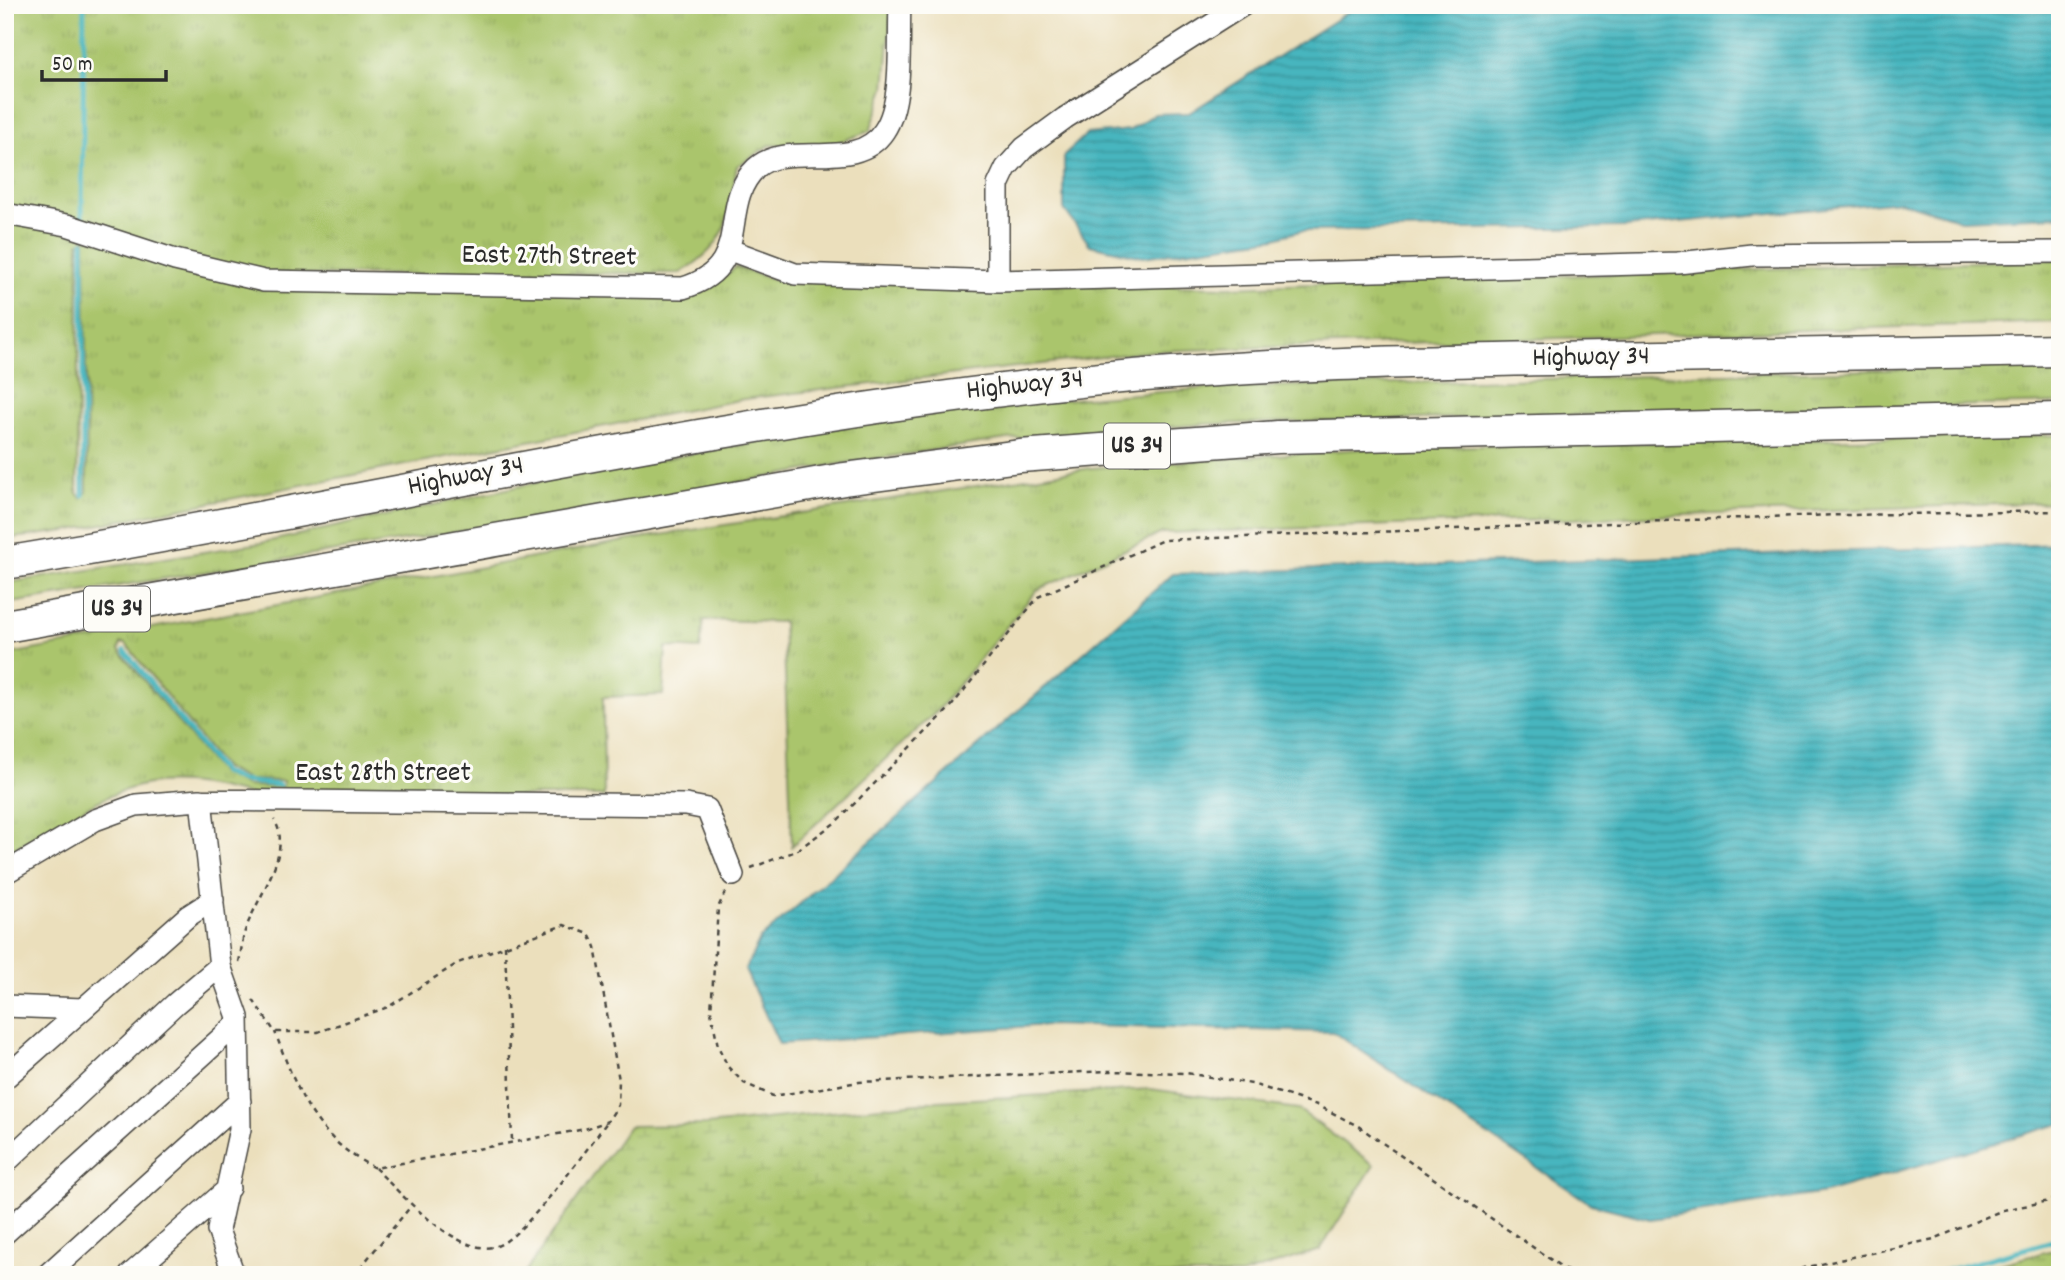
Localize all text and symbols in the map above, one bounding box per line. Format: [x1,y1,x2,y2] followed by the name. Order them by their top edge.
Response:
[42,38,166,82] scale bar
[52,51,92,81] text: 50 m
[461,236,637,280] street label: East 27th Street
[1532,338,1650,380] street label: Highway 34
[964,361,1086,413] street label: Highway 34
[1104,424,1170,468] road number: US 34
[404,447,528,509] street label: Highway 34
[84,586,150,632] road number: US 34
[295,755,471,795] street label: East 28th Street

